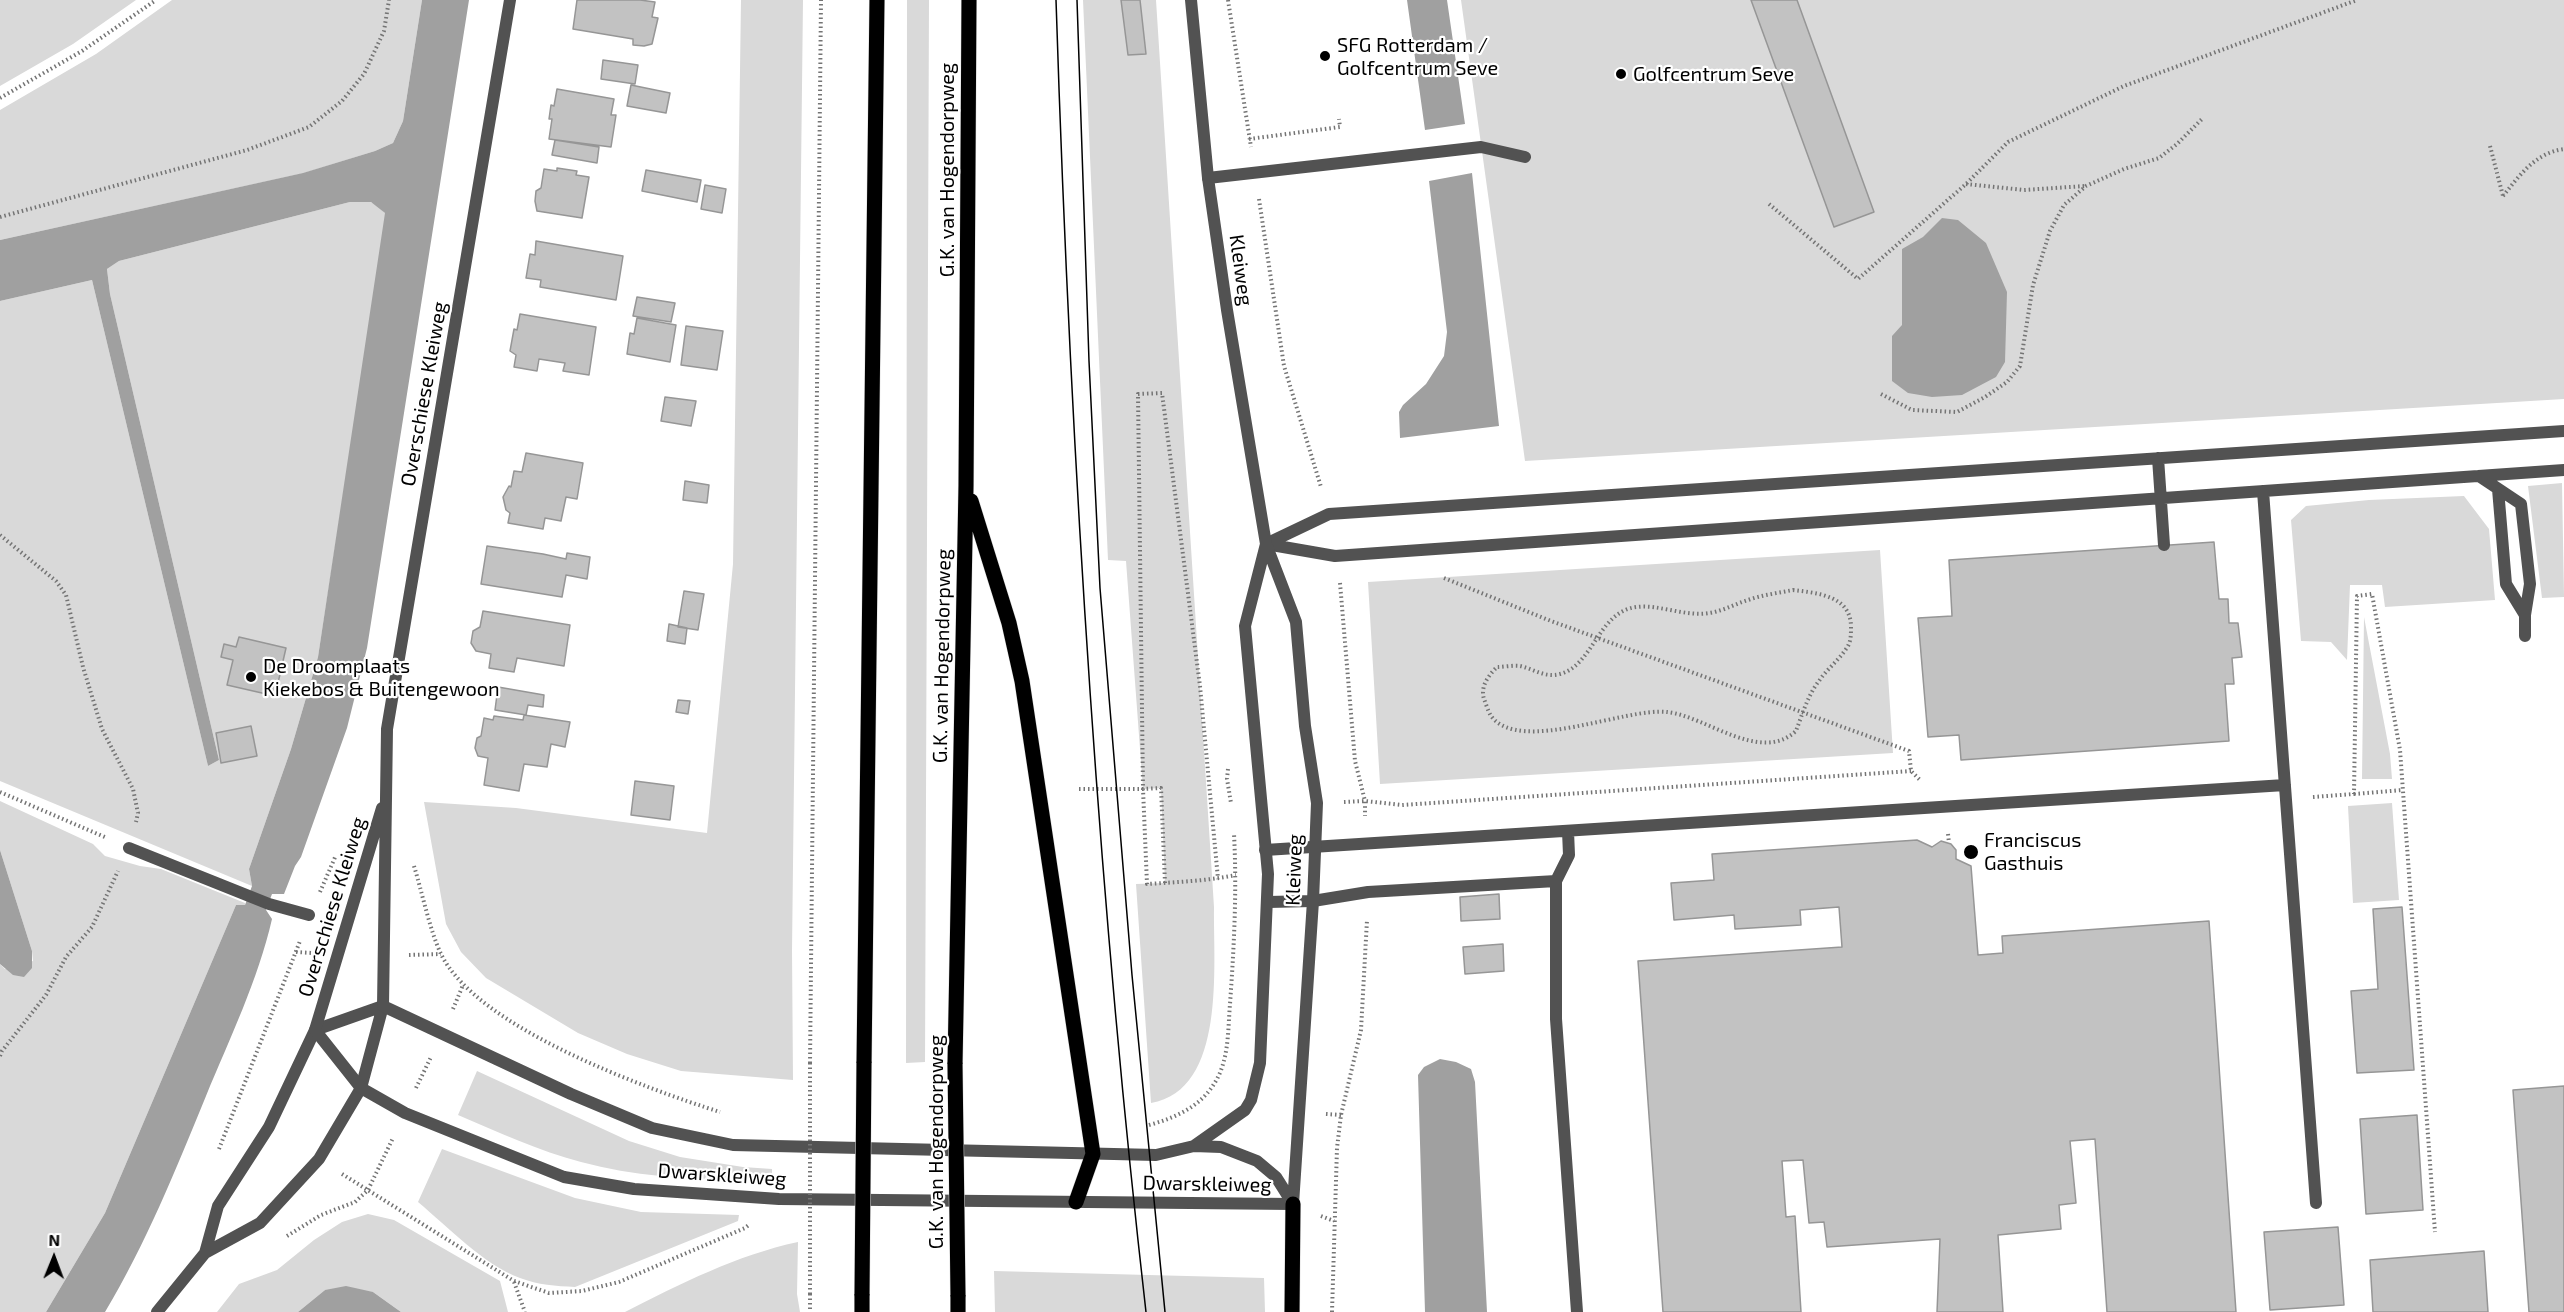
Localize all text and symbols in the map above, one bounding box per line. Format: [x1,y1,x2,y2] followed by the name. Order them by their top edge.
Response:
[1337,33,1498,80] place label: SFG Rotterdam / Golfcentrum Seve
[1318,49,1332,63] marker: SFG Rotterdam / Golfcentrum Seve
[1633,62,1794,86] place label: Golfcentrum Seve
[935,63,959,277] street label: G.K. van Hogendorpweg
[1614,67,1628,81] marker: Golfcentrum Seve
[1224,233,1258,307] street label: Kleiweg
[396,300,452,488] street label: Overschiese Kleiweg
[928,549,956,763] street label: G.K. van Hogendorpweg
[263,654,500,701] place label: De Droomplaats Kiekebos & Buitengewoon
[244,670,258,684] marker: De Droomplaats Kiekebos & Buitengewoon
[293,814,371,1000] street label: Overschiese Kleiweg
[1984,828,2081,875] place label: Franciscus Gasthuis
[1281,834,1307,906] street label: Kleiweg
[1962,843,1980,861] marker: Franciscus Gasthuis
[924,1035,948,1249] street label: G.K. van Hogendorpweg
[657,1159,787,1191] street label: Dwarskleiweg
[1142,1171,1272,1197] street label: Dwarskleiweg
[24,1228,84,1288] north arrow
[48,1230,60,1249] text: N

